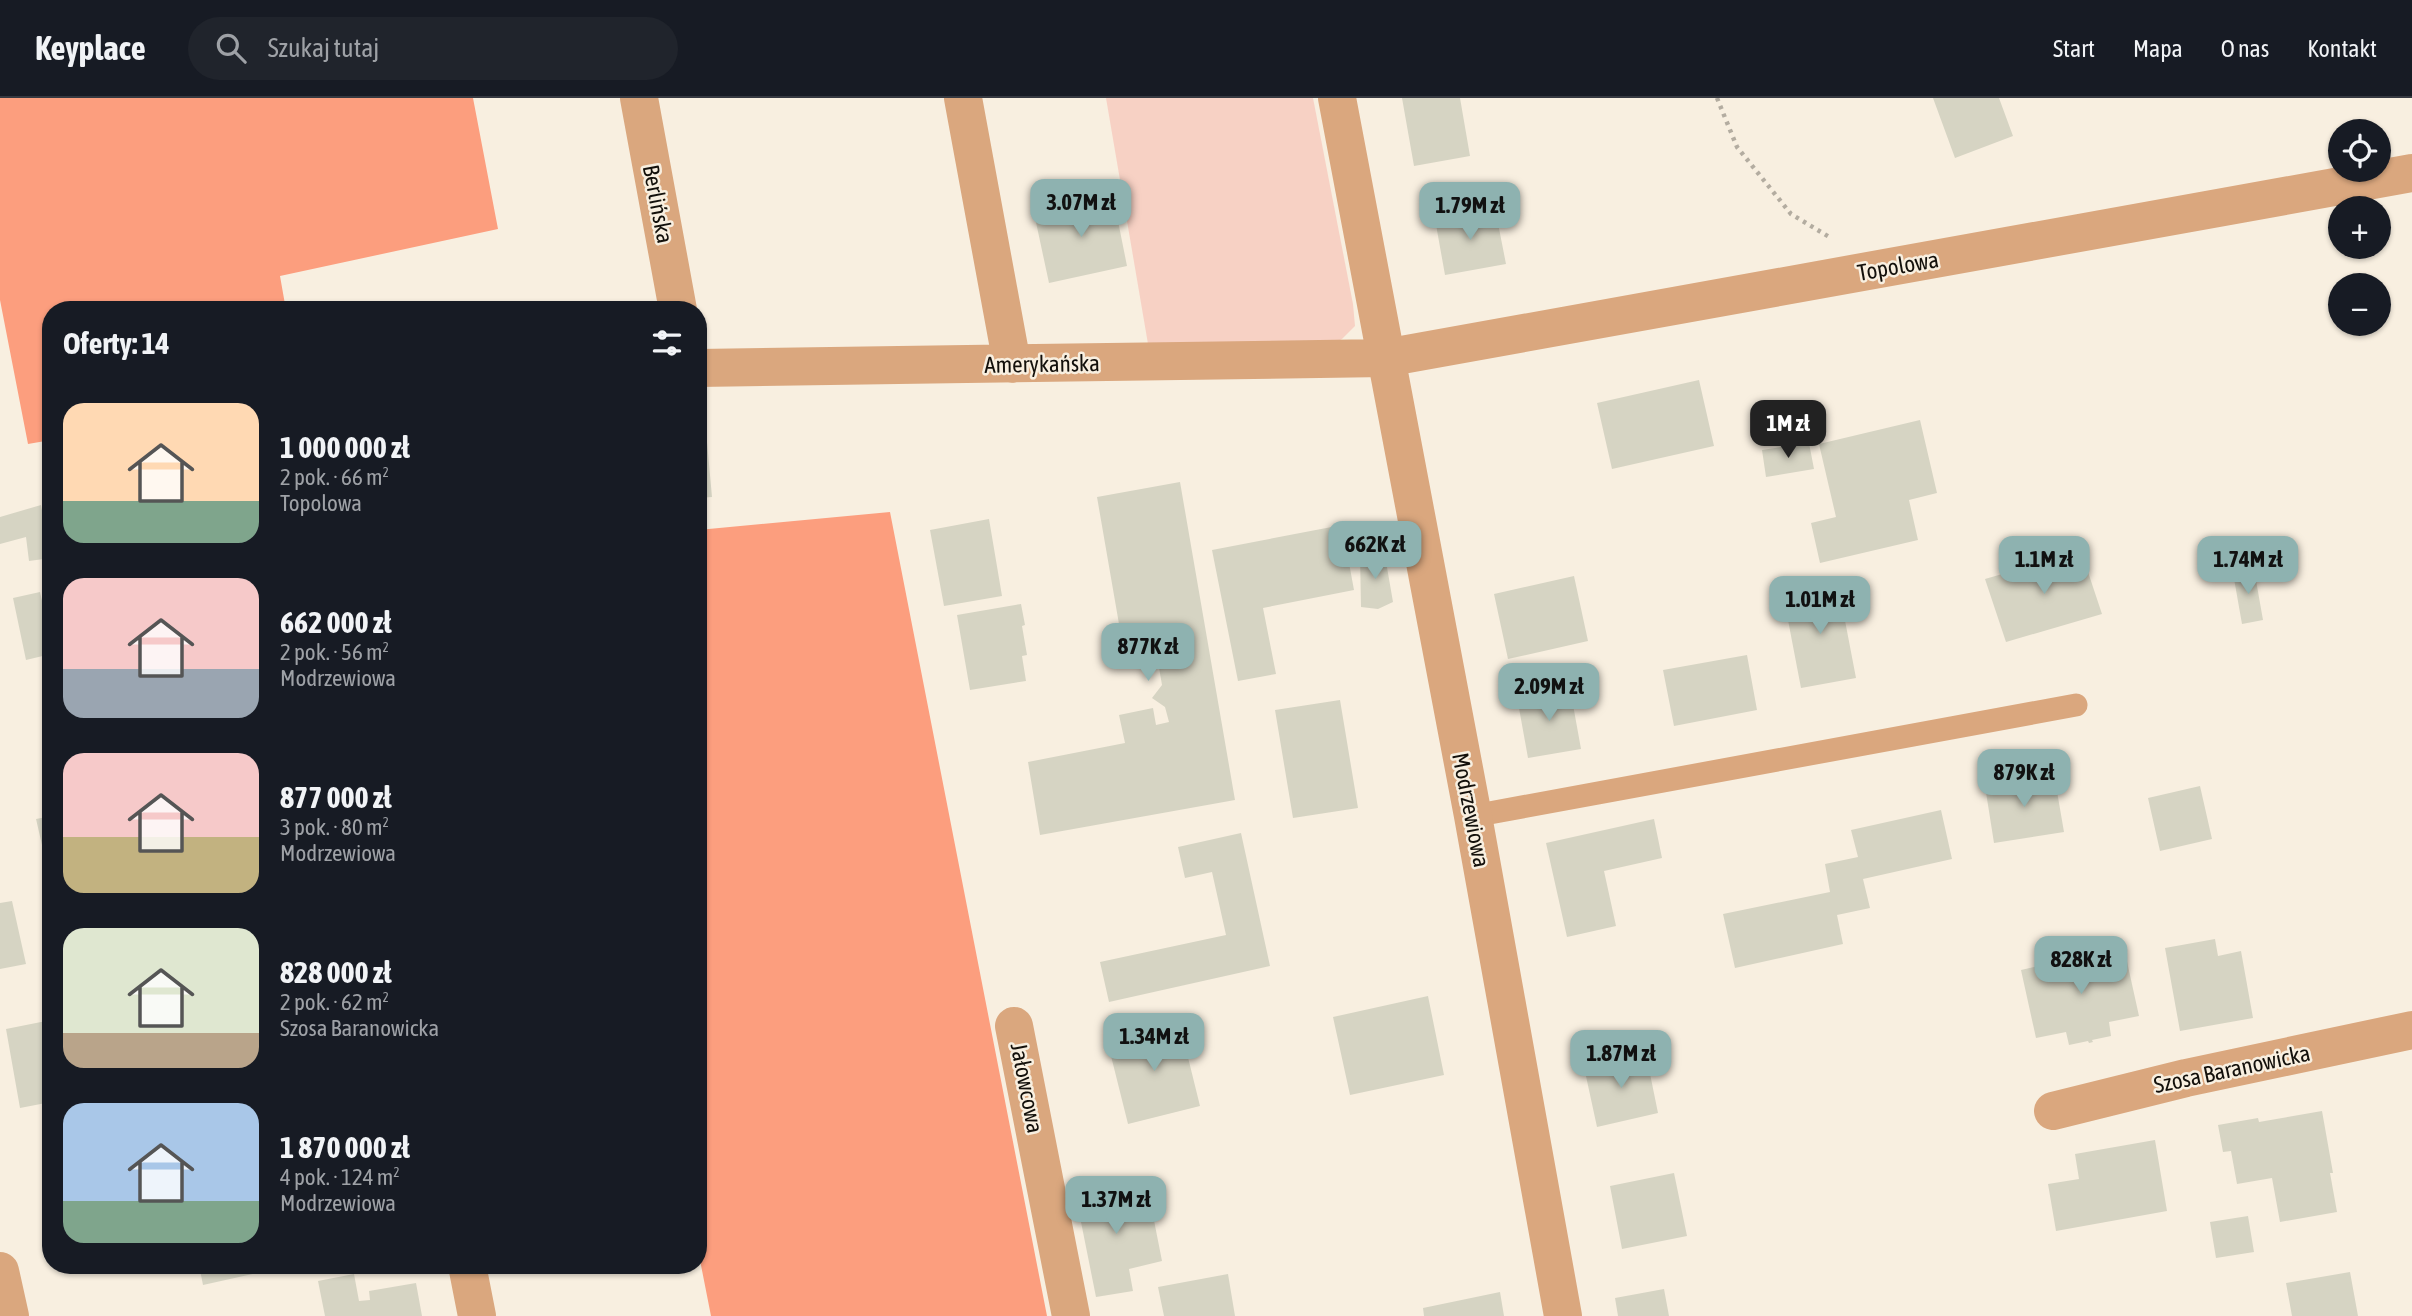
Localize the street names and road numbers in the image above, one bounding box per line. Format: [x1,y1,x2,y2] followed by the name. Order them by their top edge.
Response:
[638,162,678,246] street label: Berlińska
[1855,246,1941,286] street label: Topolowa
[984,350,1100,378] street label: Amerykańska
[1447,751,1495,869] street label: Modrzewiowa
[2151,1040,2313,1098] street label: Szosa Baranowicka
[1006,1041,1048,1135] street label: Jałowcowa

